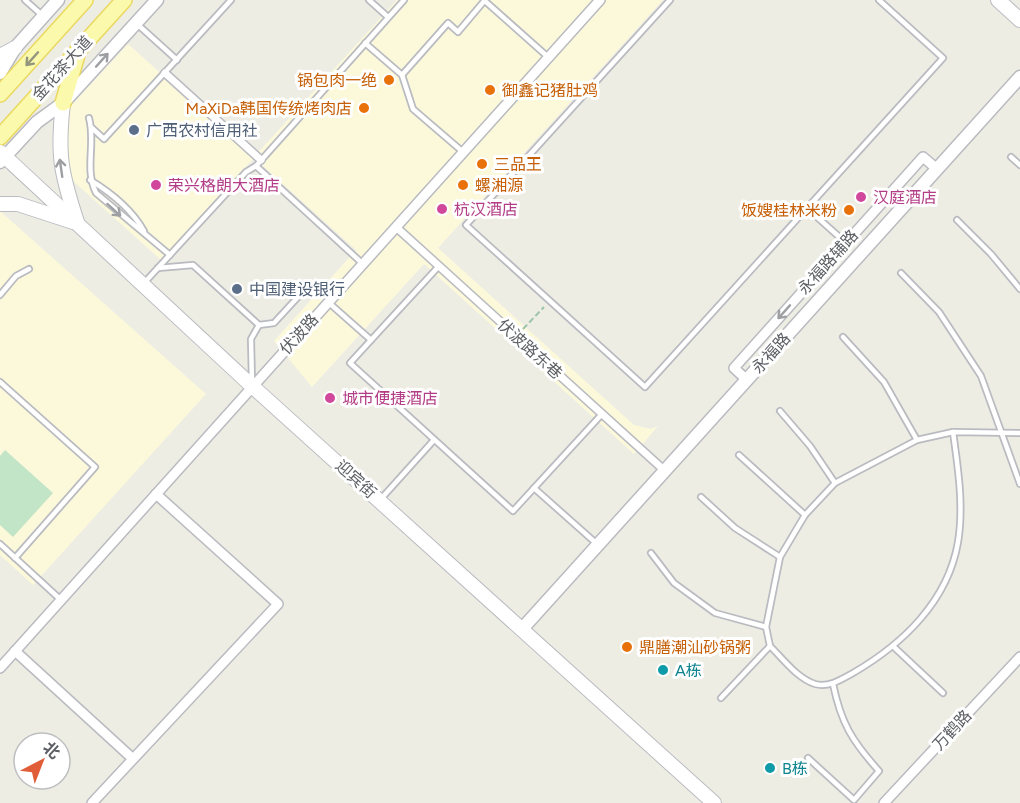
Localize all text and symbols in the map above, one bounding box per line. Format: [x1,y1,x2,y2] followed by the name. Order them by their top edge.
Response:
[28,32,96,104] street label: 金花茶大道
[25,51,39,66] one-way arrow
[95,53,109,68] one-way arrow
[297,71,377,90] place label: 锅包肉一绝
[382,73,396,87] marker: 锅包肉一绝
[502,81,598,100] place label: 御鑫记猪肚鸡
[483,83,497,97] marker: 御鑫记猪肚鸡
[186,99,352,118] place label: MaXiDa韩国传统烤肉店
[357,101,371,115] marker: MaXiDa韩国传统烤肉店
[146,121,258,140] place label: 广西农村信用社
[127,123,141,137] marker: 广西农村信用社
[494,155,542,174] place label: 三品王
[475,157,489,171] marker: 三品王
[56,159,67,178] one-way arrow
[168,176,280,195] place label: 荣兴格朗大酒店
[475,176,523,195] place label: 螺湘源
[149,178,163,192] marker: 荣兴格朗大酒店
[456,178,470,192] marker: 螺湘源
[873,188,937,207] place label: 汉庭酒店
[854,190,868,204] marker: 汉庭酒店
[454,200,518,219] place label: 杭汉酒店
[741,201,837,220] place label: 饭嫂桂林米粉
[435,202,449,216] marker: 杭汉酒店
[107,203,122,217] one-way arrow
[842,203,856,217] marker: 饭嫂桂林米粉
[794,226,862,298] street label: 永福路辅路
[249,280,345,299] place label: 中国建设银行
[230,282,244,296] marker: 中国建设银行
[777,304,791,319] one-way arrow
[276,310,322,358] street label: 伏波路
[494,315,566,383] street label: 伏波路东巷
[748,329,794,377] street label: 永福路
[342,389,438,408] place label: 城市便捷酒店
[323,391,337,405] marker: 城市便捷酒店
[332,456,380,502] street label: 迎宾街
[639,638,751,657] place label: 鼎膳潮汕砂锅粥
[620,640,634,654] marker: 鼎膳潮汕砂锅粥
[675,661,702,680] place label: A栋
[656,663,670,677] marker: A栋
[929,706,975,754] street label: 万鹤路
[12,731,72,791] north arrow
[39,738,64,763] text: 北
[782,759,808,778] place label: B栋
[763,761,777,775] marker: B栋

